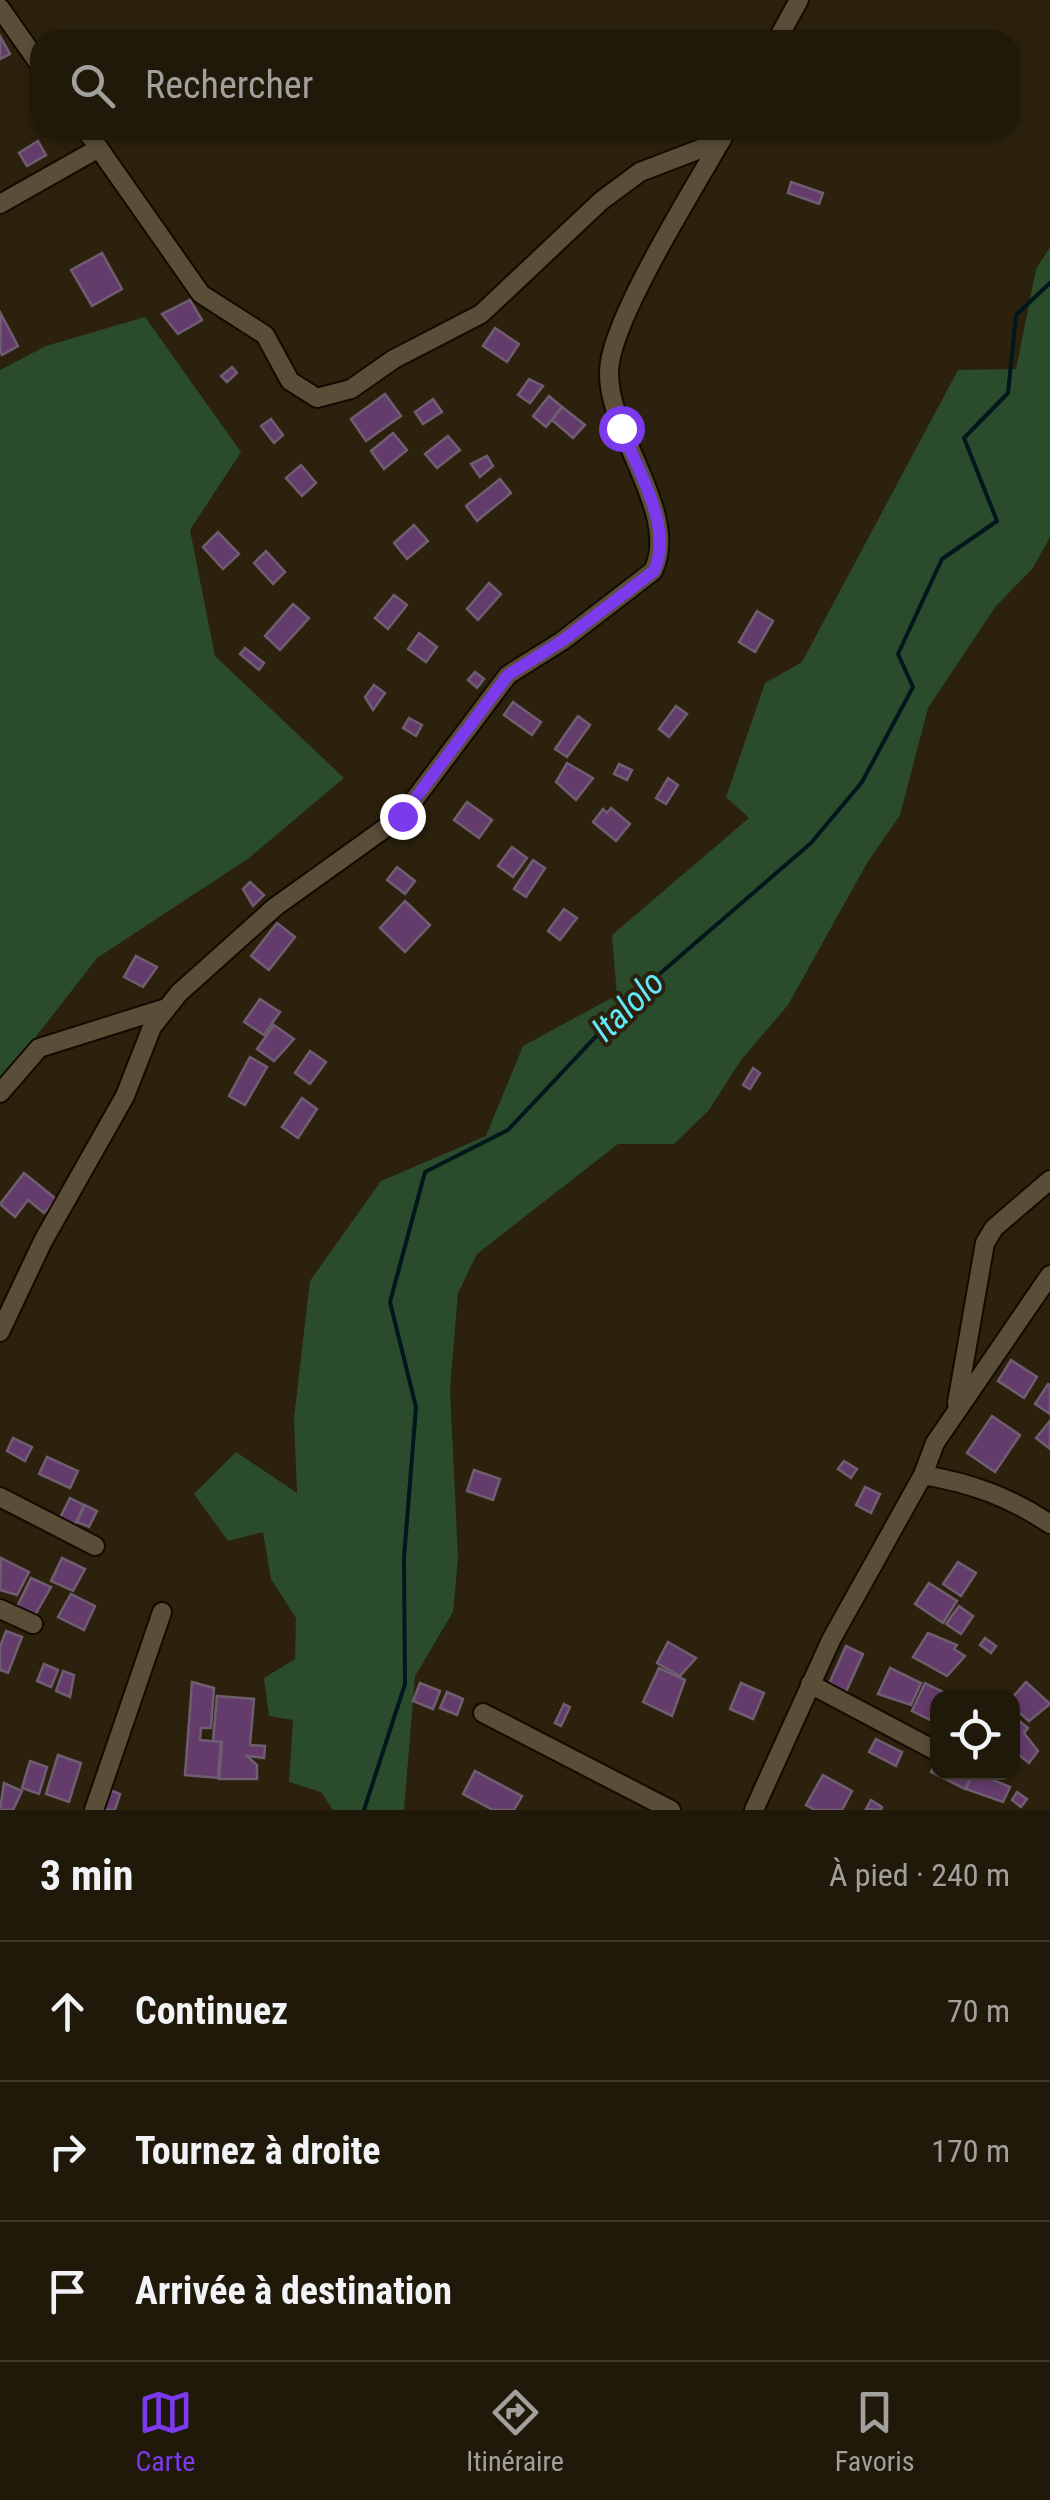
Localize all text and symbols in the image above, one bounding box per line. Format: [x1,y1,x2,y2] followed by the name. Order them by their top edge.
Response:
[30,30,1020,140] search box
[65,58,120,113] icon: search
[145,63,313,107] text: Rechercher
[599,406,645,452] route start
[380,794,426,840] route end
[583,962,673,1050] water label: Italolo
[930,1690,1020,1780] map controls
[930,1690,1020,1780] button: locate
[40,1851,133,1900] text: 3 min
[829,1856,1010,1894] text: À pied · 240 m
[40,1984,95,2039] icon: ahead
[135,1989,288,2033] text: Continuez
[947,1992,1010,2030] text: 70 m
[40,2124,95,2179] icon: right
[135,2129,381,2173] text: Tournez à droite
[931,2132,1010,2170] text: 170 m
[40,2264,95,2319] icon: arrive
[135,2269,452,2313] text: Arrivée à destination
[135,2385,195,2478] tab: Carte
[466,2385,564,2478] tab: Itinéraire
[835,2385,915,2478] tab: Favoris

